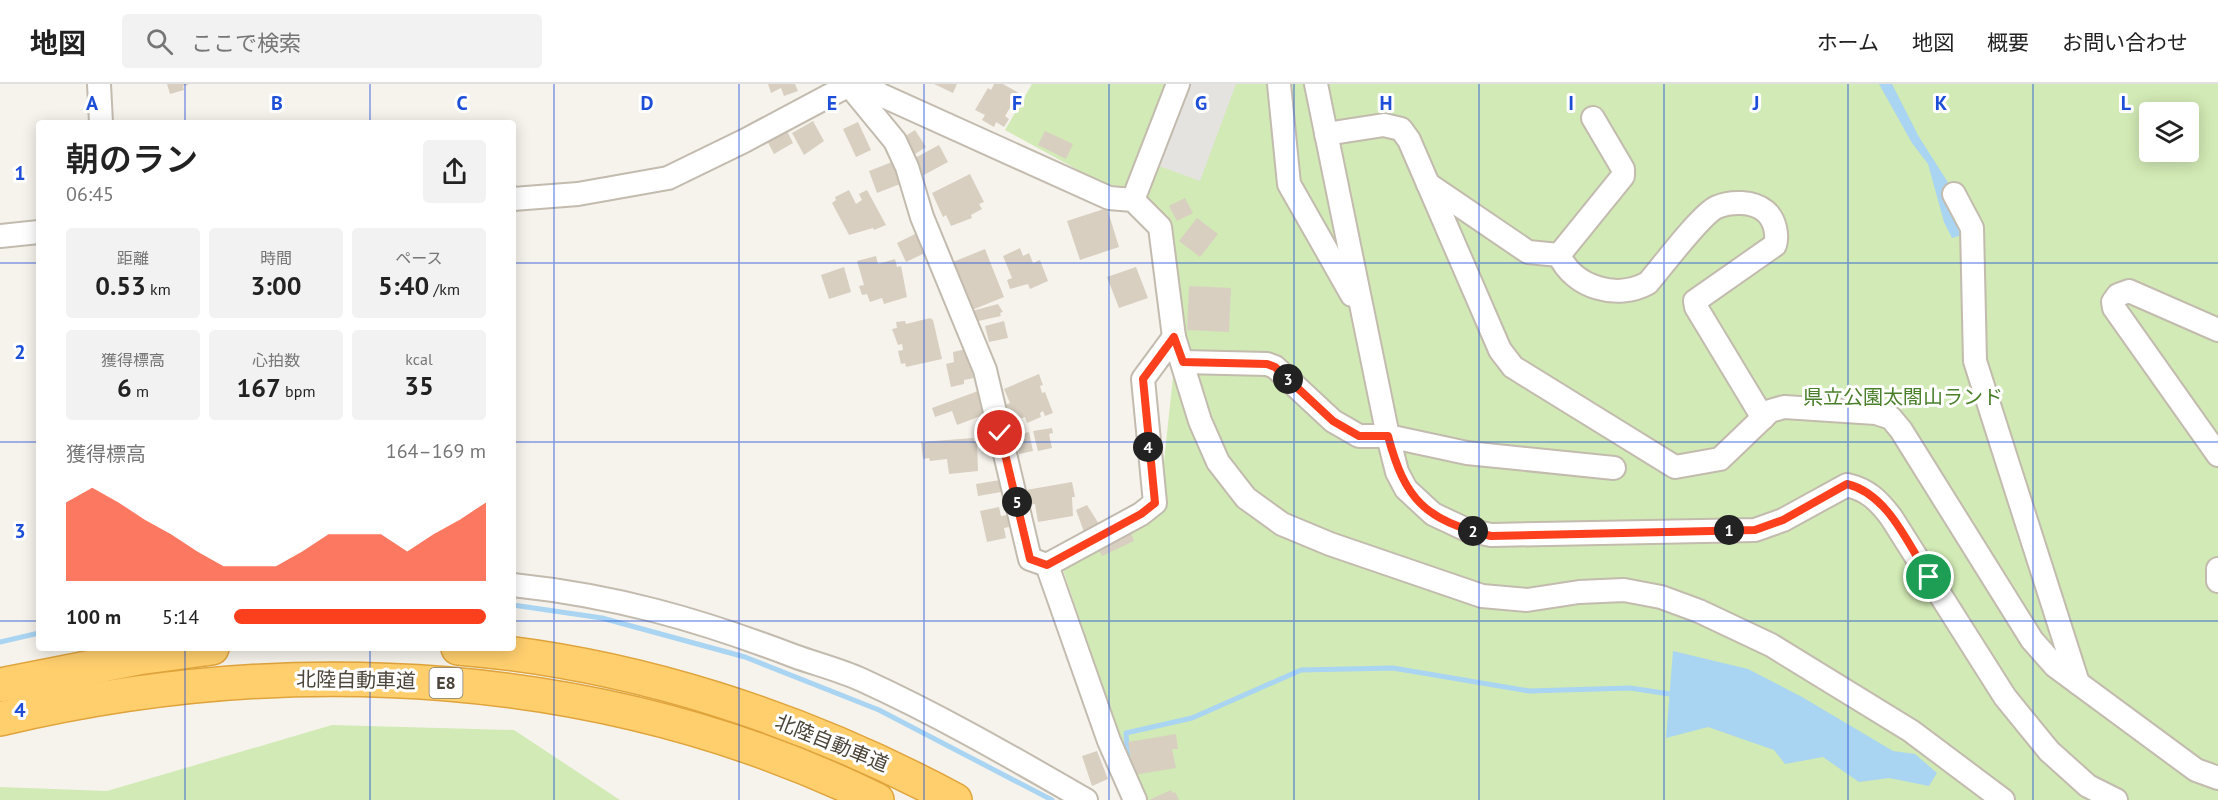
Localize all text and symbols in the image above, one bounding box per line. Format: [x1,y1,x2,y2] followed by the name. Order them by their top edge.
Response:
[122,14,542,68] search box
[30,24,86,61] text: 地図
[143,25,176,58] icon: search
[191,29,301,57] text: ここで検索
[1817,29,1879,56] text: ホーム
[1912,29,1954,56] text: 地図
[1987,29,2029,56] text: 概要
[2062,29,2188,56] text: お問い合わせ
[86,90,99,116] text: A
[271,90,283,116] text: B
[456,90,468,116] text: C
[641,90,654,116] text: D
[827,90,837,116] text: E
[1012,90,1022,116] text: F
[1195,90,1207,116] text: G
[1379,90,1393,116] text: H
[1568,90,1574,116] text: I
[1752,90,1759,116] text: J
[1935,90,1948,116] text: K
[2121,90,2132,116] text: L
[2139,102,2199,162] map controls
[2139,102,2199,162] button: layers
[66,137,198,180] text: 朝のラン
[423,140,486,203] button: share
[14,160,26,186] text: 1
[66,181,114,207] text: 06:45
[117,248,149,268] text: 距離
[260,248,292,268] text: 時間
[395,248,443,268] text: ペース
[95,269,146,302] text: 0.53
[250,269,302,302] text: 3:00
[378,269,429,302] text: 5:40
[146,279,171,299] text: km
[429,279,460,299] text: /km
[14,339,26,365] text: 2
[405,349,433,369] text: kcal
[101,350,165,370] text: 獲得標高
[252,350,300,370] text: 心拍数
[1273,364,1303,394] pin: 3
[404,369,434,402] text: 35
[1283,369,1293,389] text: 3
[117,371,132,404] text: 6
[237,371,281,404] text: 167
[132,381,149,401] text: m
[281,381,315,401] text: bpm
[1803,384,2003,410] park label: 県立公園太閤山ランド
[974,407,1025,458] pin
[983,416,1016,449] icon: check
[1133,432,1163,462] pin: 4
[1143,437,1153,457] text: 4
[386,438,486,464] text: 164–169 m
[66,441,146,467] text: 獲得標高
[1002,487,1032,517] pin: 5
[1012,492,1022,512] text: 5
[1714,515,1744,545] pin: 1
[1458,516,1488,546] pin: 2
[14,518,26,544] text: 3
[1724,520,1734,540] text: 1
[1468,521,1478,541] text: 2
[1903,551,1954,602] pin
[1912,560,1945,593] icon: arrive
[66,604,121,630] text: 100 m
[162,604,199,630] text: 5:14
[296,666,416,694] street label: 北陸自動車道
[430,668,462,698] road number: E8
[14,697,26,723] text: 4
[771,708,893,778] street label: 北陸自動車道

